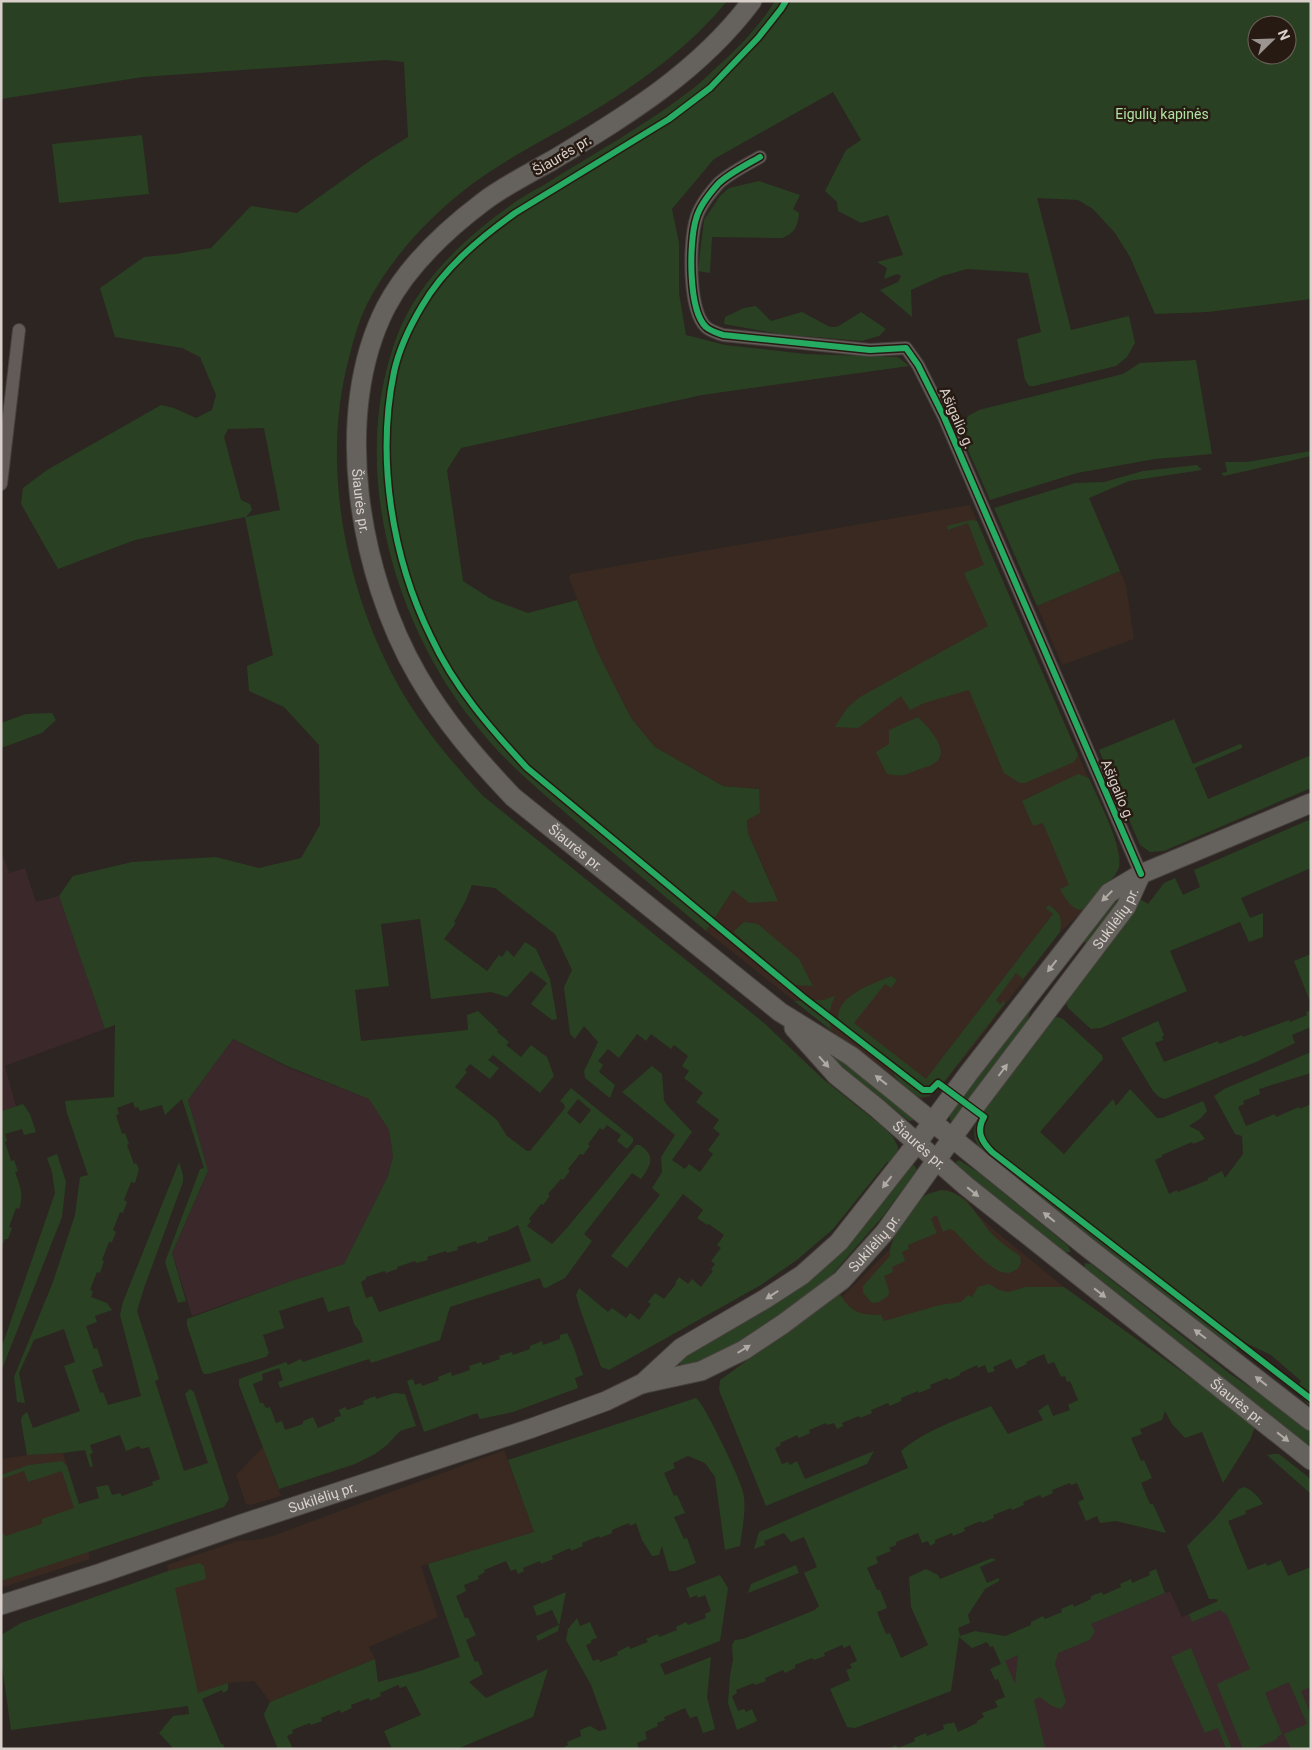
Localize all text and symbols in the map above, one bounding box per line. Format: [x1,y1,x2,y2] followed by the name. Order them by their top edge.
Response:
[1247,15,1297,65] north arrow
[1275,27,1293,43] text: N
[1115,106,1209,122] park label: Eigulių kapinės
[529,130,594,179] street label: Šiaurės pr.
[936,385,978,451] street label: Ašigalio g.
[349,468,373,535] street label: Šiaurės pr.
[1098,757,1138,823] street label: Ašigalio g.
[545,820,606,874] street label: Šiaurės pr.
[1089,885,1142,952] street label: Sukilėlių pr.
[1101,890,1113,902] one-way arrow
[1046,959,1057,972] one-way arrow
[818,1055,829,1068] one-way arrow
[997,1064,1008,1077] one-way arrow
[875,1074,888,1085] one-way arrow
[890,1117,949,1173] street label: Šiaurės pr.
[882,1175,893,1188] one-way arrow
[967,1186,980,1197] one-way arrow
[845,1211,903,1275] street label: Sukilėlių pr.
[1043,1212,1056,1223] one-way arrow
[1093,1288,1106,1299] one-way arrow
[766,1290,779,1299] one-way arrow
[1194,1328,1207,1339] one-way arrow
[738,1345,751,1354] one-way arrow
[1207,1374,1268,1428] street label: Šiaurės pr.
[1255,1375,1268,1386] one-way arrow
[1276,1432,1289,1443] one-way arrow
[286,1479,359,1516] street label: Sukilėlių pr.

